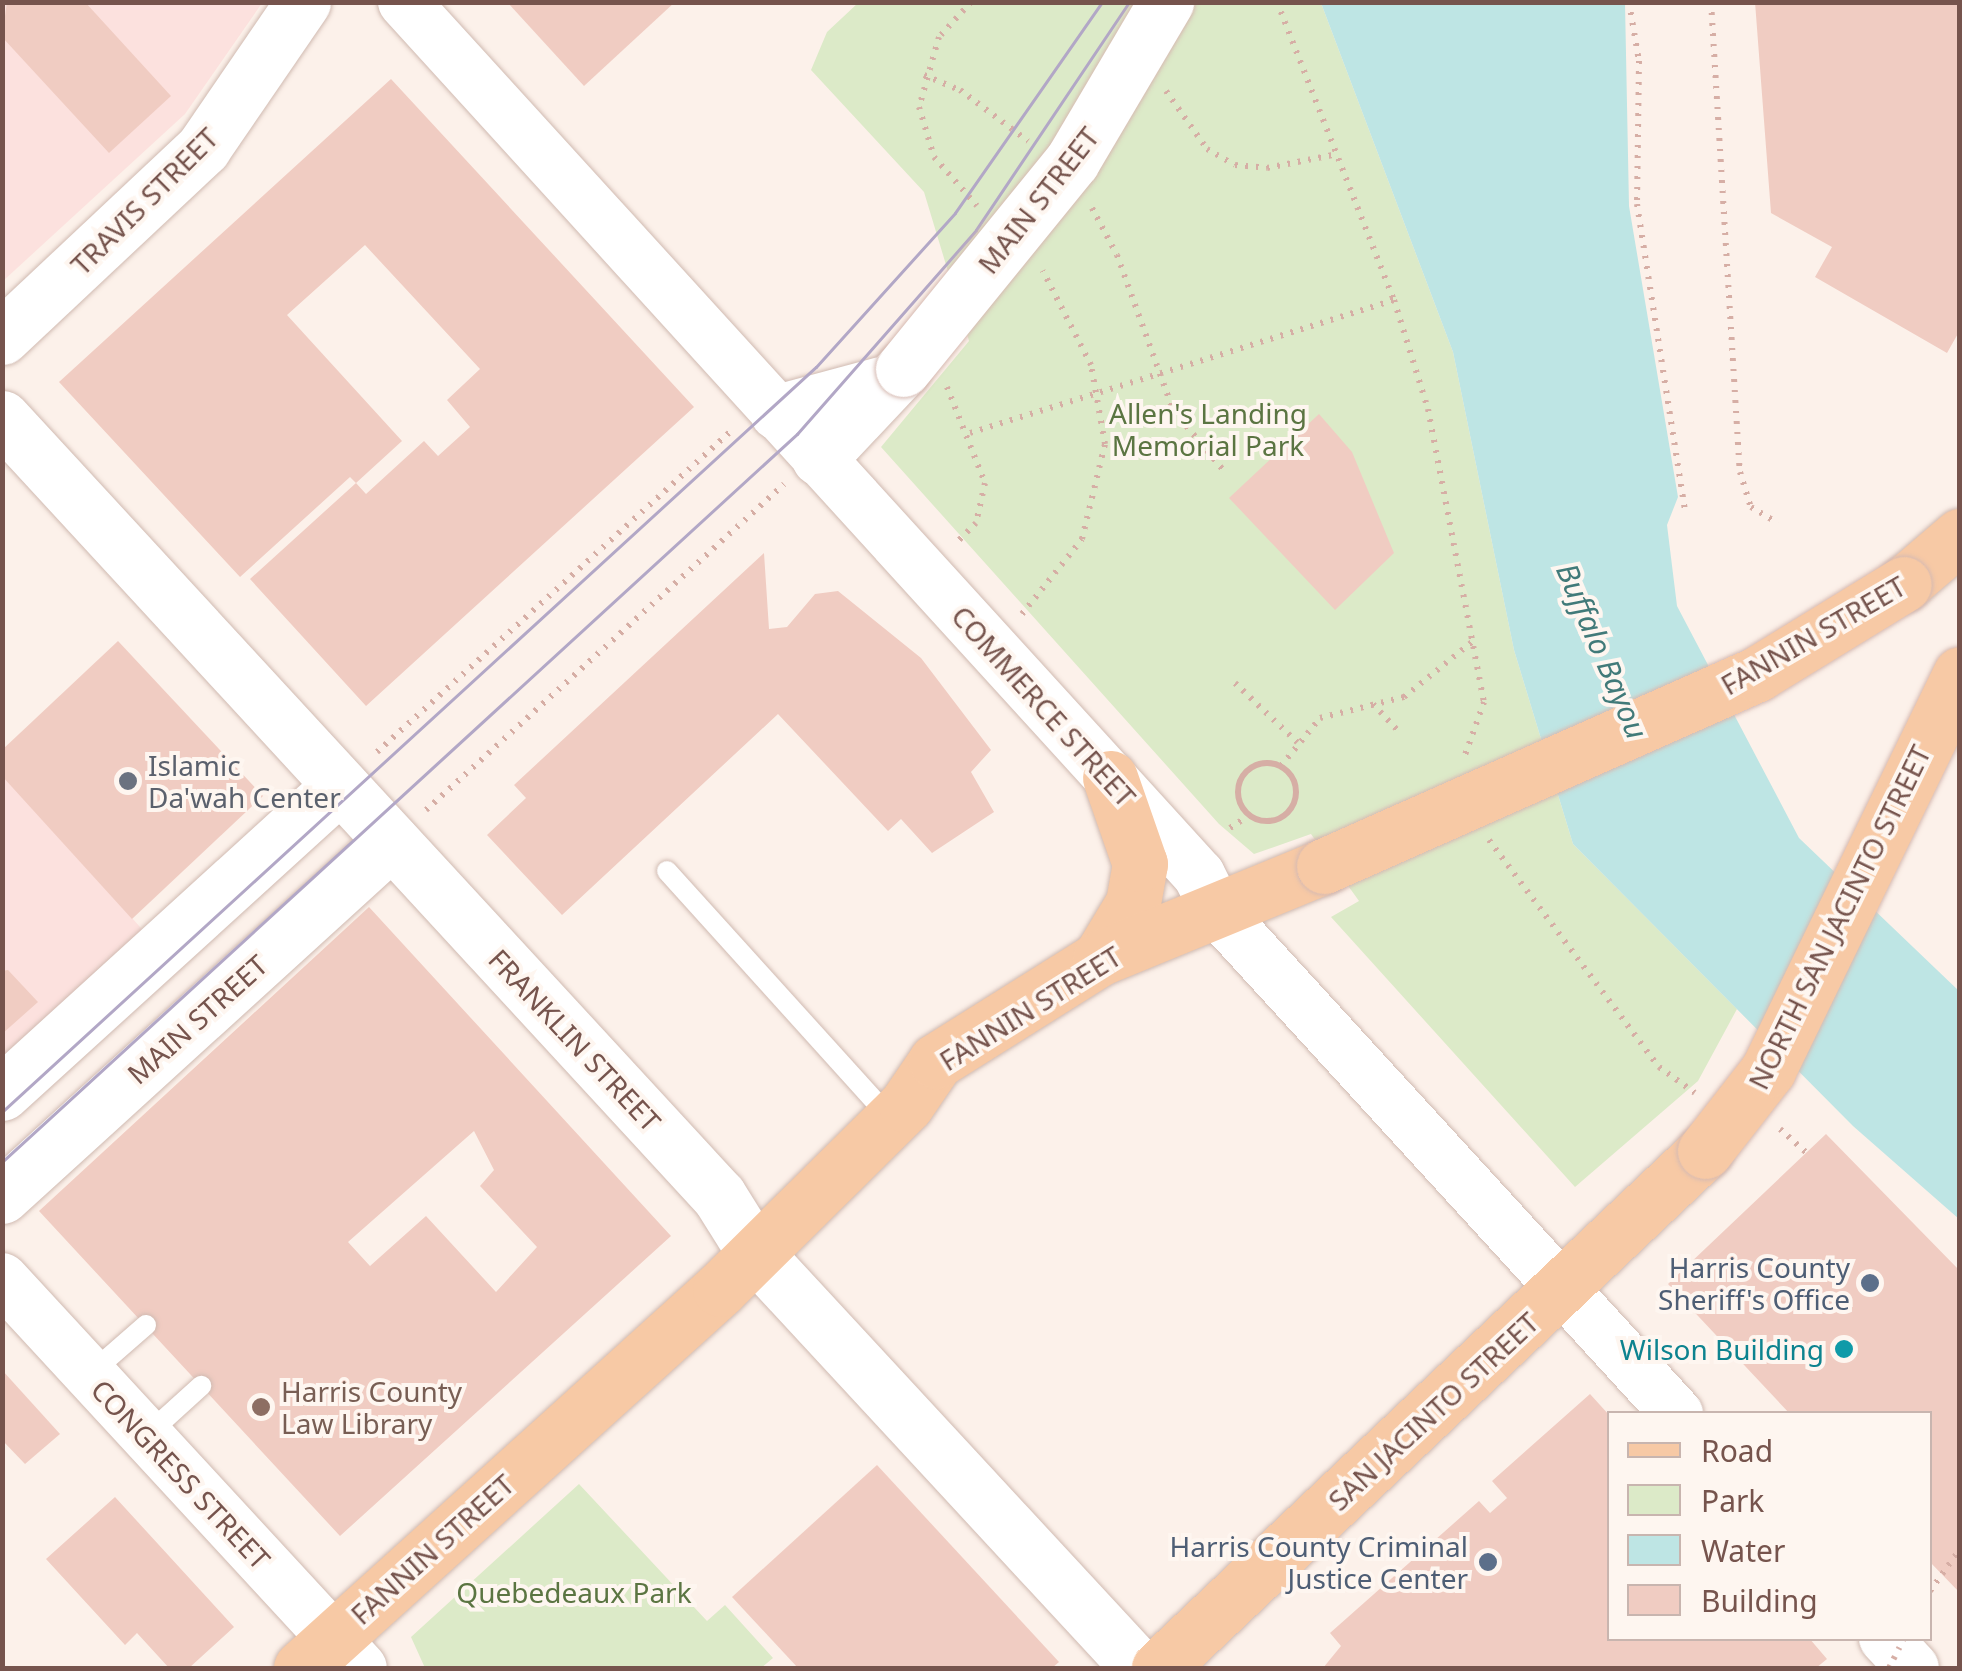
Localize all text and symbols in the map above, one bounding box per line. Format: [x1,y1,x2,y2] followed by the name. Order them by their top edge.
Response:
[970,120,1106,280] street label: MAIN STREET
[64,121,224,281] street label: TRAVIS STREET
[1109,396,1307,462] park label: Allen's Landing Memorial Park
[1549,558,1655,744] water label: Buffalo Bayou
[1715,569,1911,701] street label: FANNIN STREET
[945,599,1143,813] street label: COMMERCE STREET
[1741,739,1937,1095] street label: NORTH SAN JACINTO STREET
[148,748,341,814] place label: Islamic Da'wah Center
[117,770,139,792] marker: Islamic Da'wah Center
[933,939,1127,1077] street label: FANNIN STREET
[482,942,668,1138] street label: FRANKLIN STREET
[120,947,274,1091] street label: MAIN STREET
[1658,1250,1850,1316] place label: Harris County Sheriff's Office
[1859,1272,1881,1294] marker: Harris County Sheriff's Office
[1321,1305,1545,1517] street label: SAN JACINTO STREET
[1620,1332,1824,1366] place label: Wilson Building
[1833,1338,1855,1360] marker: Wilson Building
[85,1372,277,1576] street label: CONGRESS STREET
[281,1374,462,1440] place label: Harris County Law Library
[250,1396,272,1418] marker: Harris County Law Library
[1607,1411,1932,1641] legend
[1701,1430,1773,1471] text: Road
[344,1467,520,1631] street label: FANNIN STREET
[1701,1480,1764,1521] text: Park
[1169,1529,1468,1595] place label: Harris County Criminal Justice Center
[1701,1530,1785,1571] text: Water
[1477,1551,1499,1573] marker: Harris County Criminal Justice Center
[456,1575,692,1609] park label: Quebedeaux Park
[1701,1580,1818,1621] text: Building

